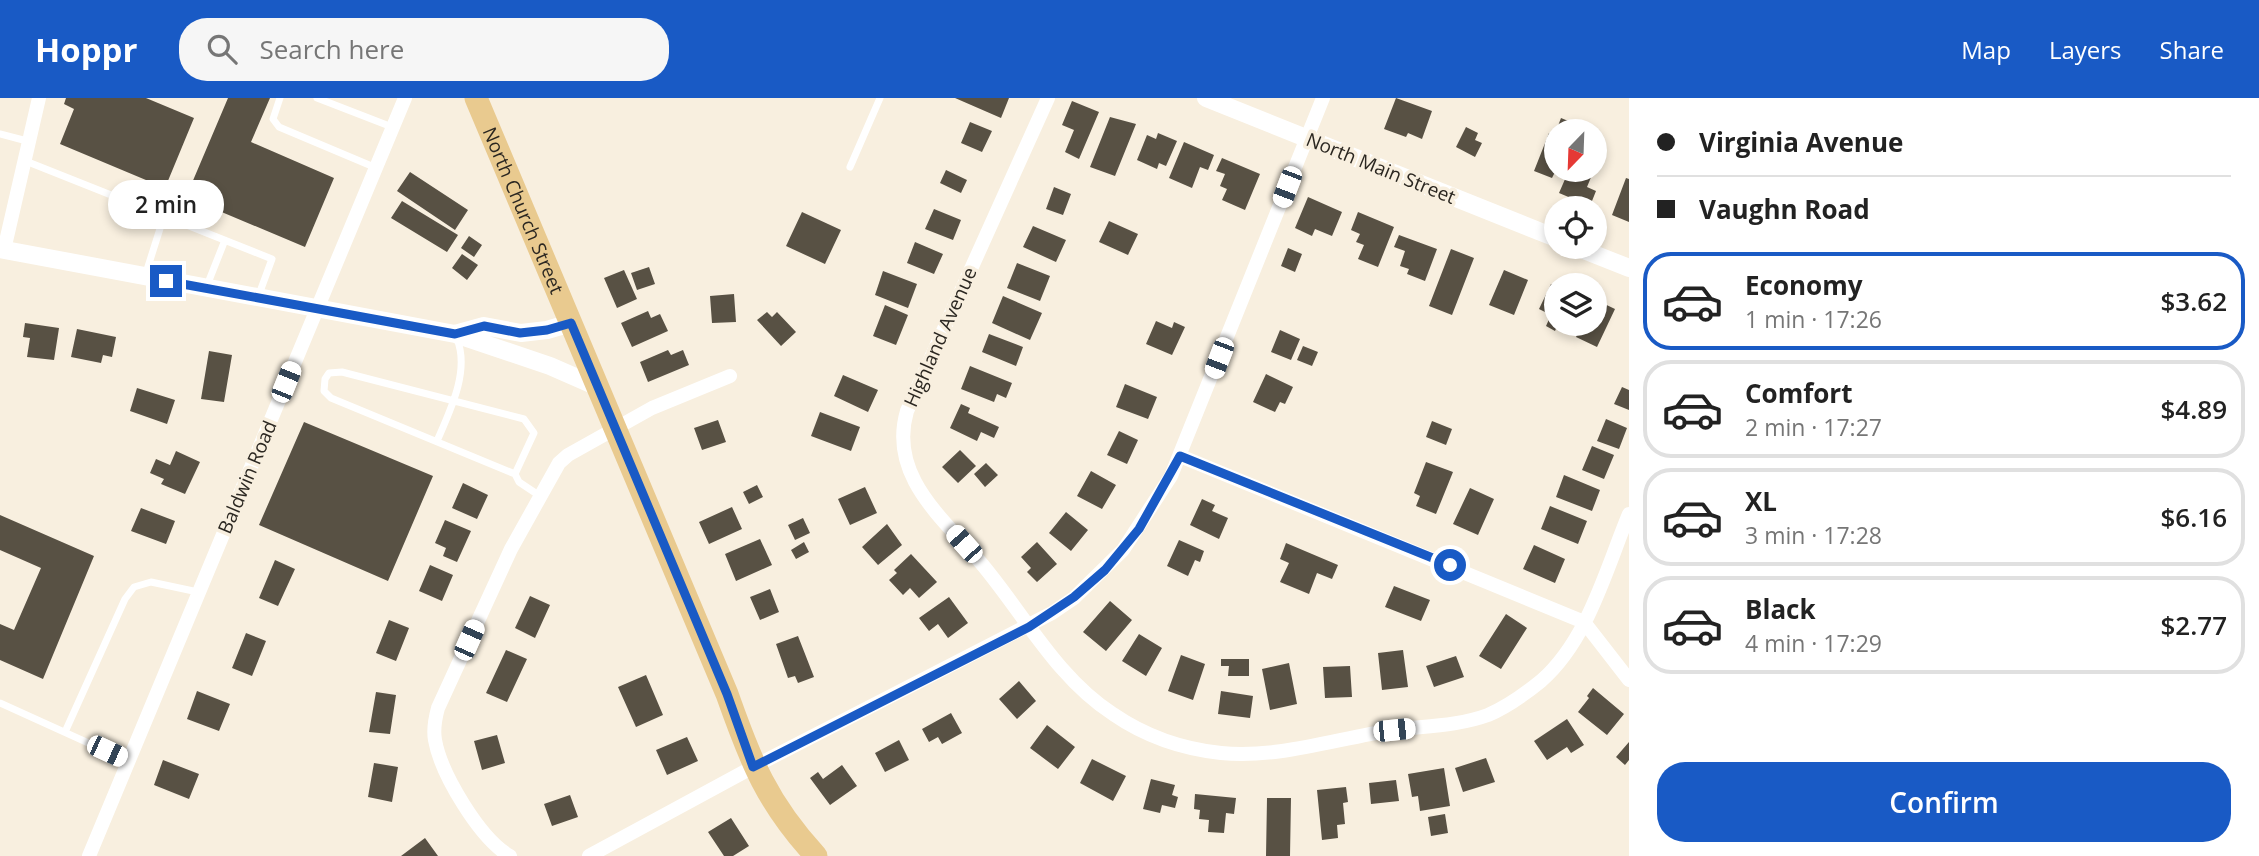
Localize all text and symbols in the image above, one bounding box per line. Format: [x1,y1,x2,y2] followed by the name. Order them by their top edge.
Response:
[179,18,669,81] search box
[35,27,137,72] text: Hoppr
[203,30,241,68] icon: search
[259,31,404,67] text: Search here
[1961,33,2011,66] text: Map
[2049,33,2122,66] text: Layers
[2160,33,2224,66] text: Share
[1544,119,1606,182] north arrow
[1544,119,1607,336] map controls
[477,123,570,298] street label: North Church Street
[1699,124,1903,160] text: Virginia Avenue
[1302,126,1460,210] street label: North Main Street
[1270,164,1305,210] car
[108,180,224,228] callout: 2 min
[135,188,197,220] text: 2 min
[1699,191,1870,227] text: Vaughn Road
[1544,196,1607,259] button: locate
[898,263,982,411] street label: Highland Avenue
[150,265,182,297] route end
[1745,267,1863,303] text: Economy
[1661,270,1724,333] icon: car
[1544,273,1607,336] button: layers
[2160,283,2227,319] text: $3.62
[1745,303,1882,335] text: 1 min · 17:26
[1202,335,1237,381] car
[269,359,304,405] car
[1745,375,1852,411] text: Comfort
[1661,378,1724,441] icon: car
[2160,391,2227,427] text: $4.89
[1745,411,1882,443] text: 2 min · 17:27
[211,416,283,538] street label: Baldwin Road
[1745,483,1777,519] text: XL
[1661,486,1724,549] icon: car
[2160,499,2227,535] text: $6.16
[1745,519,1882,551] text: 3 min · 17:28
[943,521,986,567] car
[1434,549,1466,581] route start
[1745,591,1816,627] text: Black
[1661,594,1724,657] icon: car
[2160,607,2227,643] text: $2.77
[451,617,488,663] car
[1745,627,1882,659] text: 4 min · 17:29
[1373,717,1416,743] car
[84,733,131,769] car
[1657,762,2231,842] button: Confirm

